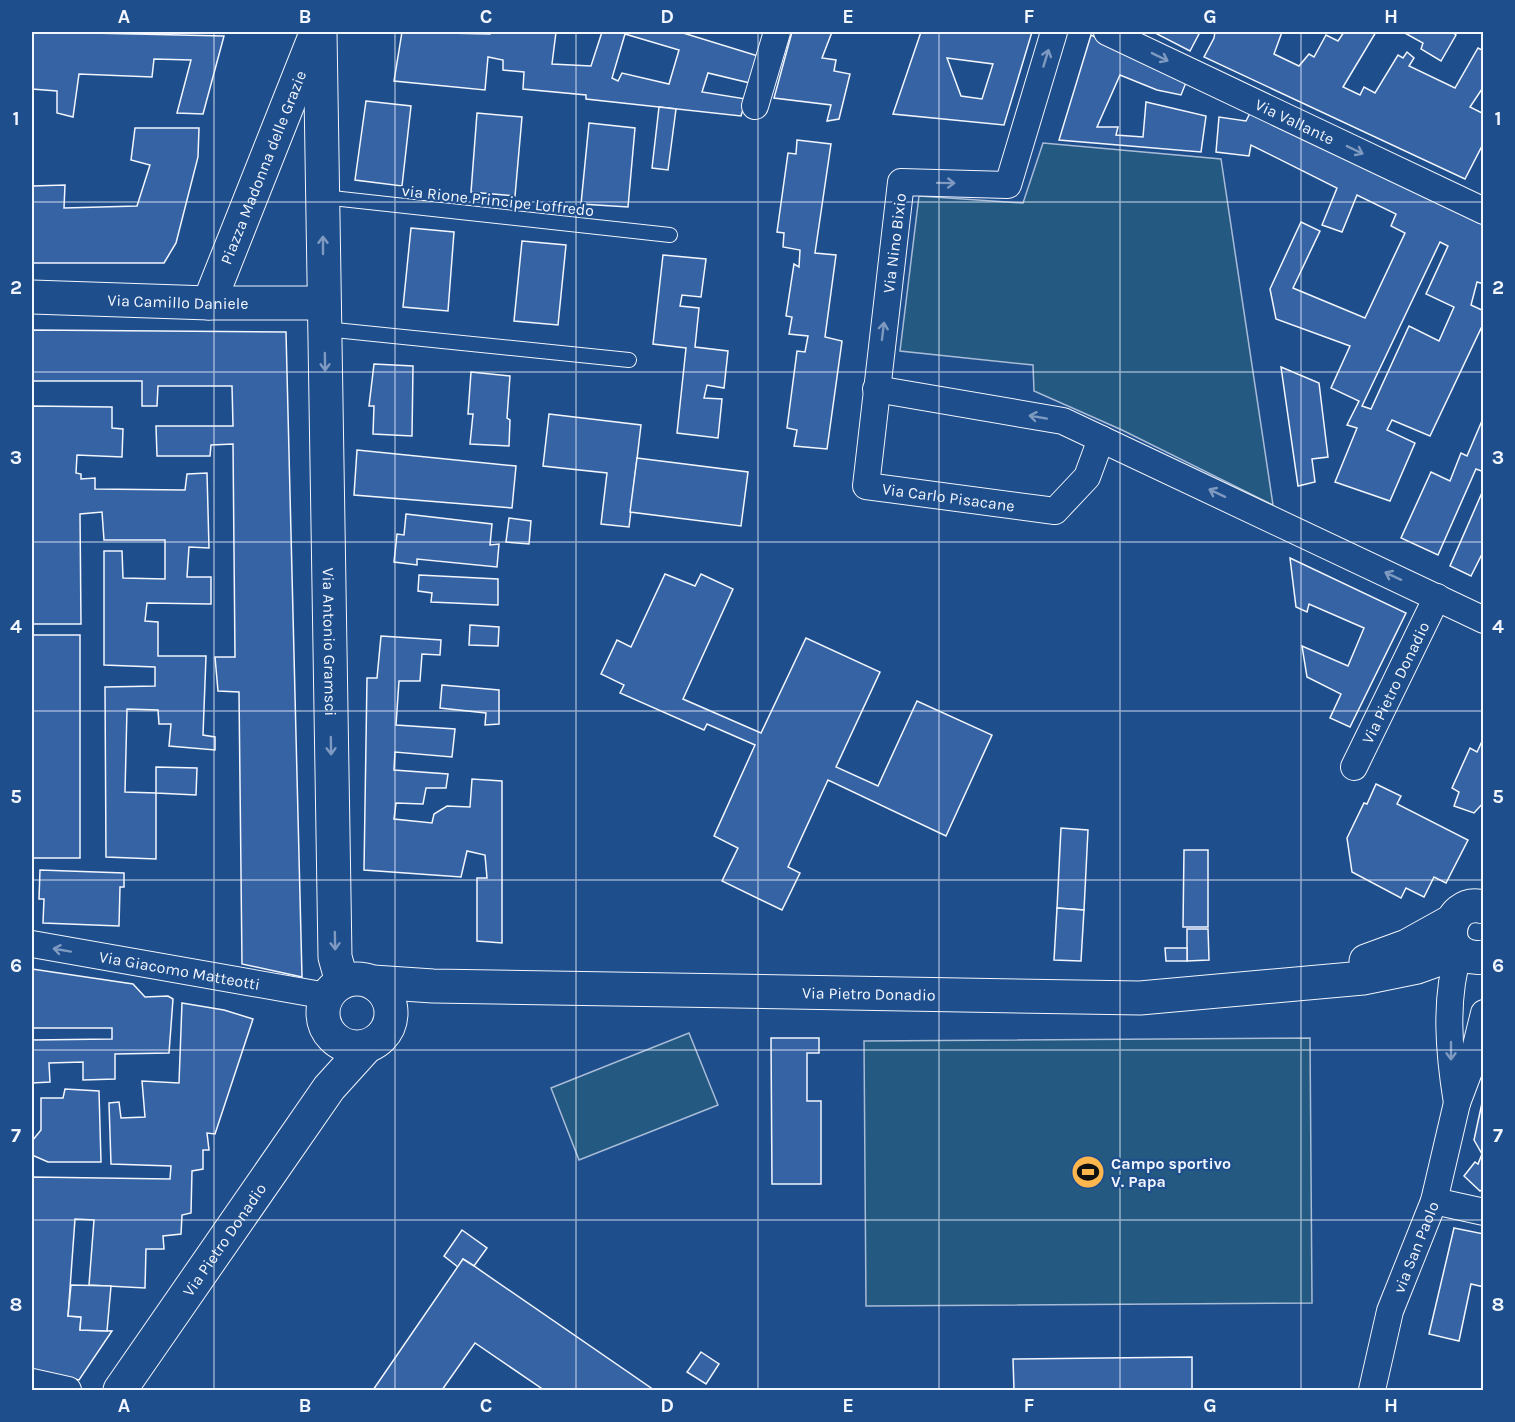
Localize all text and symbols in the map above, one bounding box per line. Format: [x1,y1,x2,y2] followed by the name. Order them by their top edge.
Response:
[118,5,131,28] text: A
[299,5,311,28] text: B
[480,5,492,28] text: C
[660,5,674,28] text: D
[842,5,854,28] text: E
[1024,5,1035,28] text: F
[1203,5,1217,28] text: G
[1384,5,1398,28] text: H
[1041,49,1052,68] one-way arrow
[1150,51,1168,63] one-way arrow
[216,68,310,267] street label: Piazza Madonna delle Grazie
[1252,95,1337,149] street label: Via Vallante
[12,107,20,130] text: 1
[1494,107,1502,130] text: 1
[1345,144,1363,156] one-way arrow
[935,178,955,189] one-way arrow
[401,181,595,220] street label: via Rione Principe Loffredo
[879,192,910,294] street label: Via Nino Bixio
[317,235,329,255] one-way arrow
[10,276,22,299] text: 2
[1492,276,1504,299] text: 2
[107,291,248,313] street label: Via Camillo Daniele
[878,322,889,342] one-way arrow
[319,351,331,371] one-way arrow
[1029,411,1048,422] one-way arrow
[10,446,22,469] text: 3
[1492,446,1504,469] text: 3
[881,479,1016,516] street label: Via Carlo Pisacane
[1208,487,1226,499] one-way arrow
[319,568,340,716] street label: Via Antonio Gramsci
[1385,570,1403,582] one-way arrow
[10,615,22,638] text: 4
[1492,615,1504,638] text: 4
[1358,619,1434,747] street label: Via Pietro Donadio
[326,735,337,755] one-way arrow
[10,785,22,808] text: 5
[1492,785,1504,808] text: 5
[329,930,341,950] one-way arrow
[53,944,73,955] one-way arrow
[98,947,262,994] street label: Via Giacomo Matteotti
[10,954,22,977] text: 6
[1492,954,1504,977] text: 6
[802,983,936,1005] street label: Via Pietro Donadio
[1445,1041,1456,1061] one-way arrow
[11,1124,21,1147] text: 7
[1493,1124,1503,1147] text: 7
[1070,1154,1106,1190] sports icon: Campo sportivo V. Papa
[1111,1154,1231,1191] place label: Campo sportivo V. Papa
[179,1180,270,1300] street label: Via Pietro Donadio
[1389,1199,1443,1296] street label: via San Paolo
[10,1293,22,1316] text: 8
[1492,1293,1504,1316] text: 8
[118,1394,131,1417] text: A
[299,1394,311,1417] text: B
[480,1394,492,1417] text: C
[660,1394,674,1417] text: D
[842,1394,854,1417] text: E
[1024,1394,1035,1417] text: F
[1203,1394,1217,1417] text: G
[1384,1394,1398,1417] text: H

